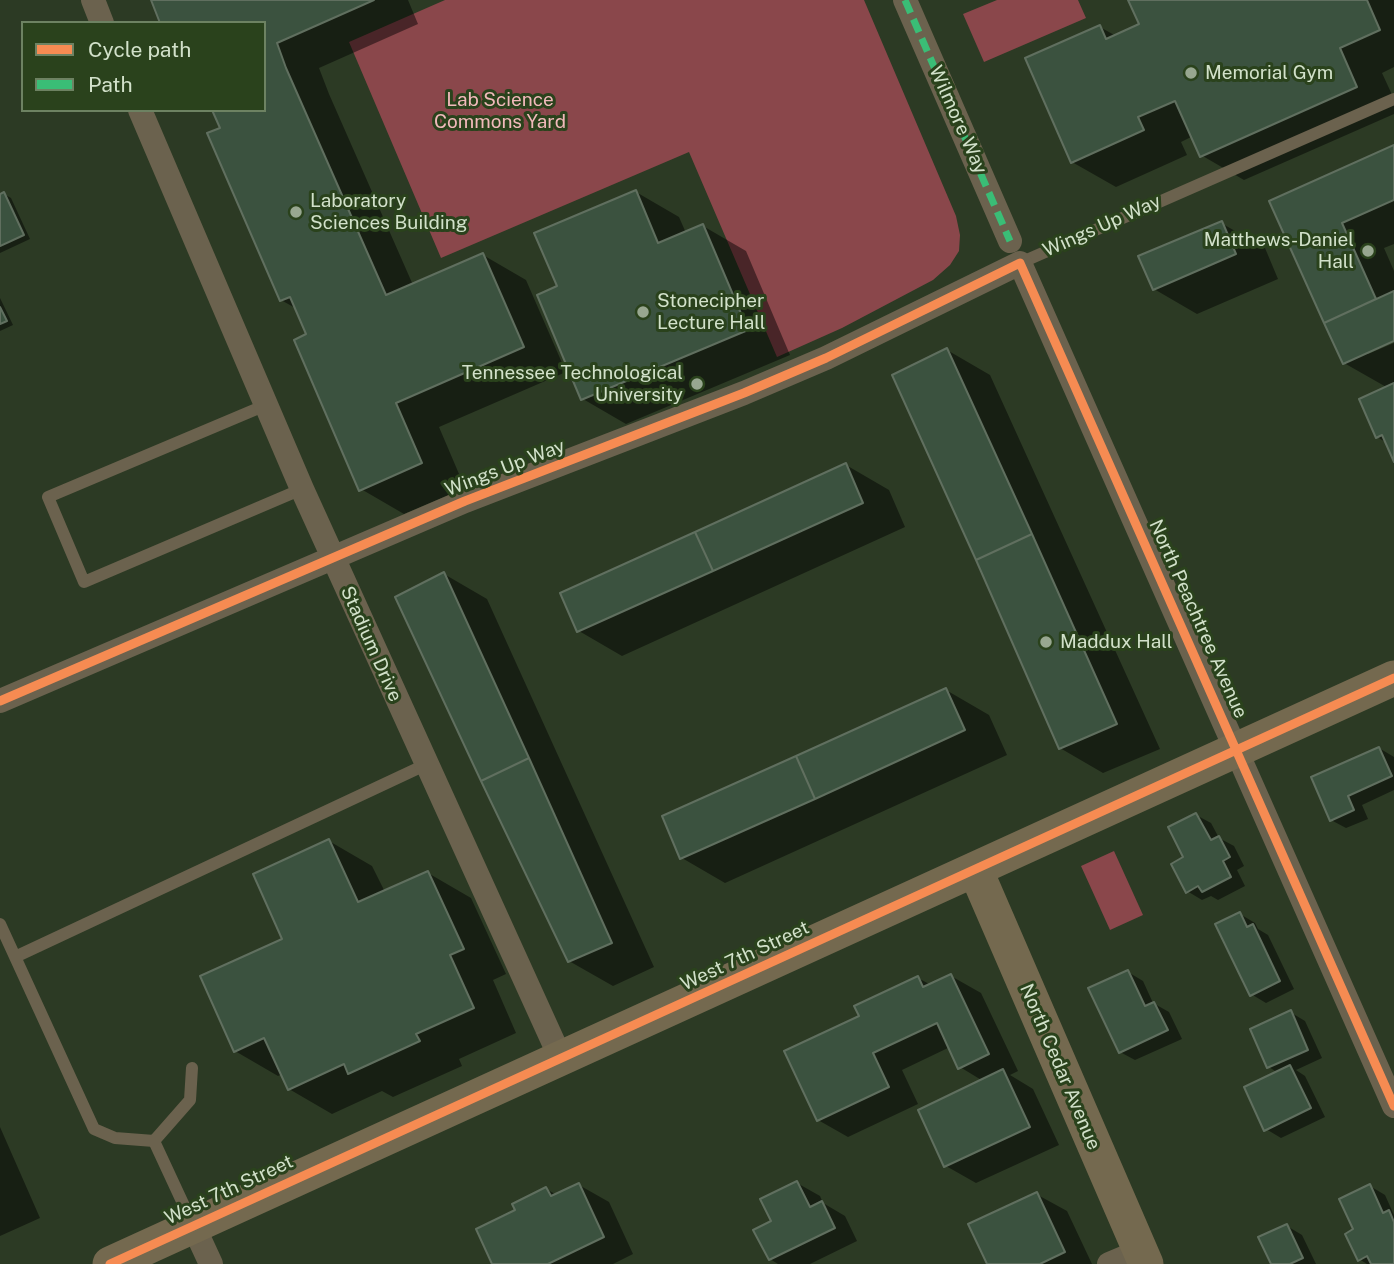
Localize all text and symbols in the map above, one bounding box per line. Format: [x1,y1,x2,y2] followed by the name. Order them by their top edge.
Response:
[21,21,266,112] legend
[88,37,191,62] text: Cycle path
[924,62,992,178] street label: Wilmore Way
[1205,62,1333,84] place label: Memorial Gym
[1183,65,1199,81] marker: Memorial Gym
[88,72,133,97] text: Path
[434,89,566,133] park label: Lab Science Commons Yard
[310,190,468,234] place label: Laboratory Sciences Building
[1040,190,1164,262] street label: Wings Up Way
[288,204,304,220] marker: Laboratory Sciences Building
[1204,229,1354,273] place label: Matthews-Daniel Hall
[1360,243,1376,259] marker: Matthews-Daniel Hall
[657,290,766,334] place label: Stonecipher Lecture Hall
[635,304,651,320] marker: Stonecipher Lecture Hall
[462,362,683,406] place label: Tennessee Technological University
[689,376,705,392] marker: Tennessee Technological University
[442,435,568,501] street label: Wings Up Way
[1144,516,1252,722] street label: North Peachtree Avenue
[335,583,407,705] street label: Stadium Drive
[1060,631,1173,653] place label: Maddux Hall
[1038,634,1054,650] marker: Maddux Hall
[677,916,813,996] street label: West 7th Street
[1015,981,1105,1153] street label: North Cedar Avenue
[161,1150,297,1230] street label: West 7th Street

